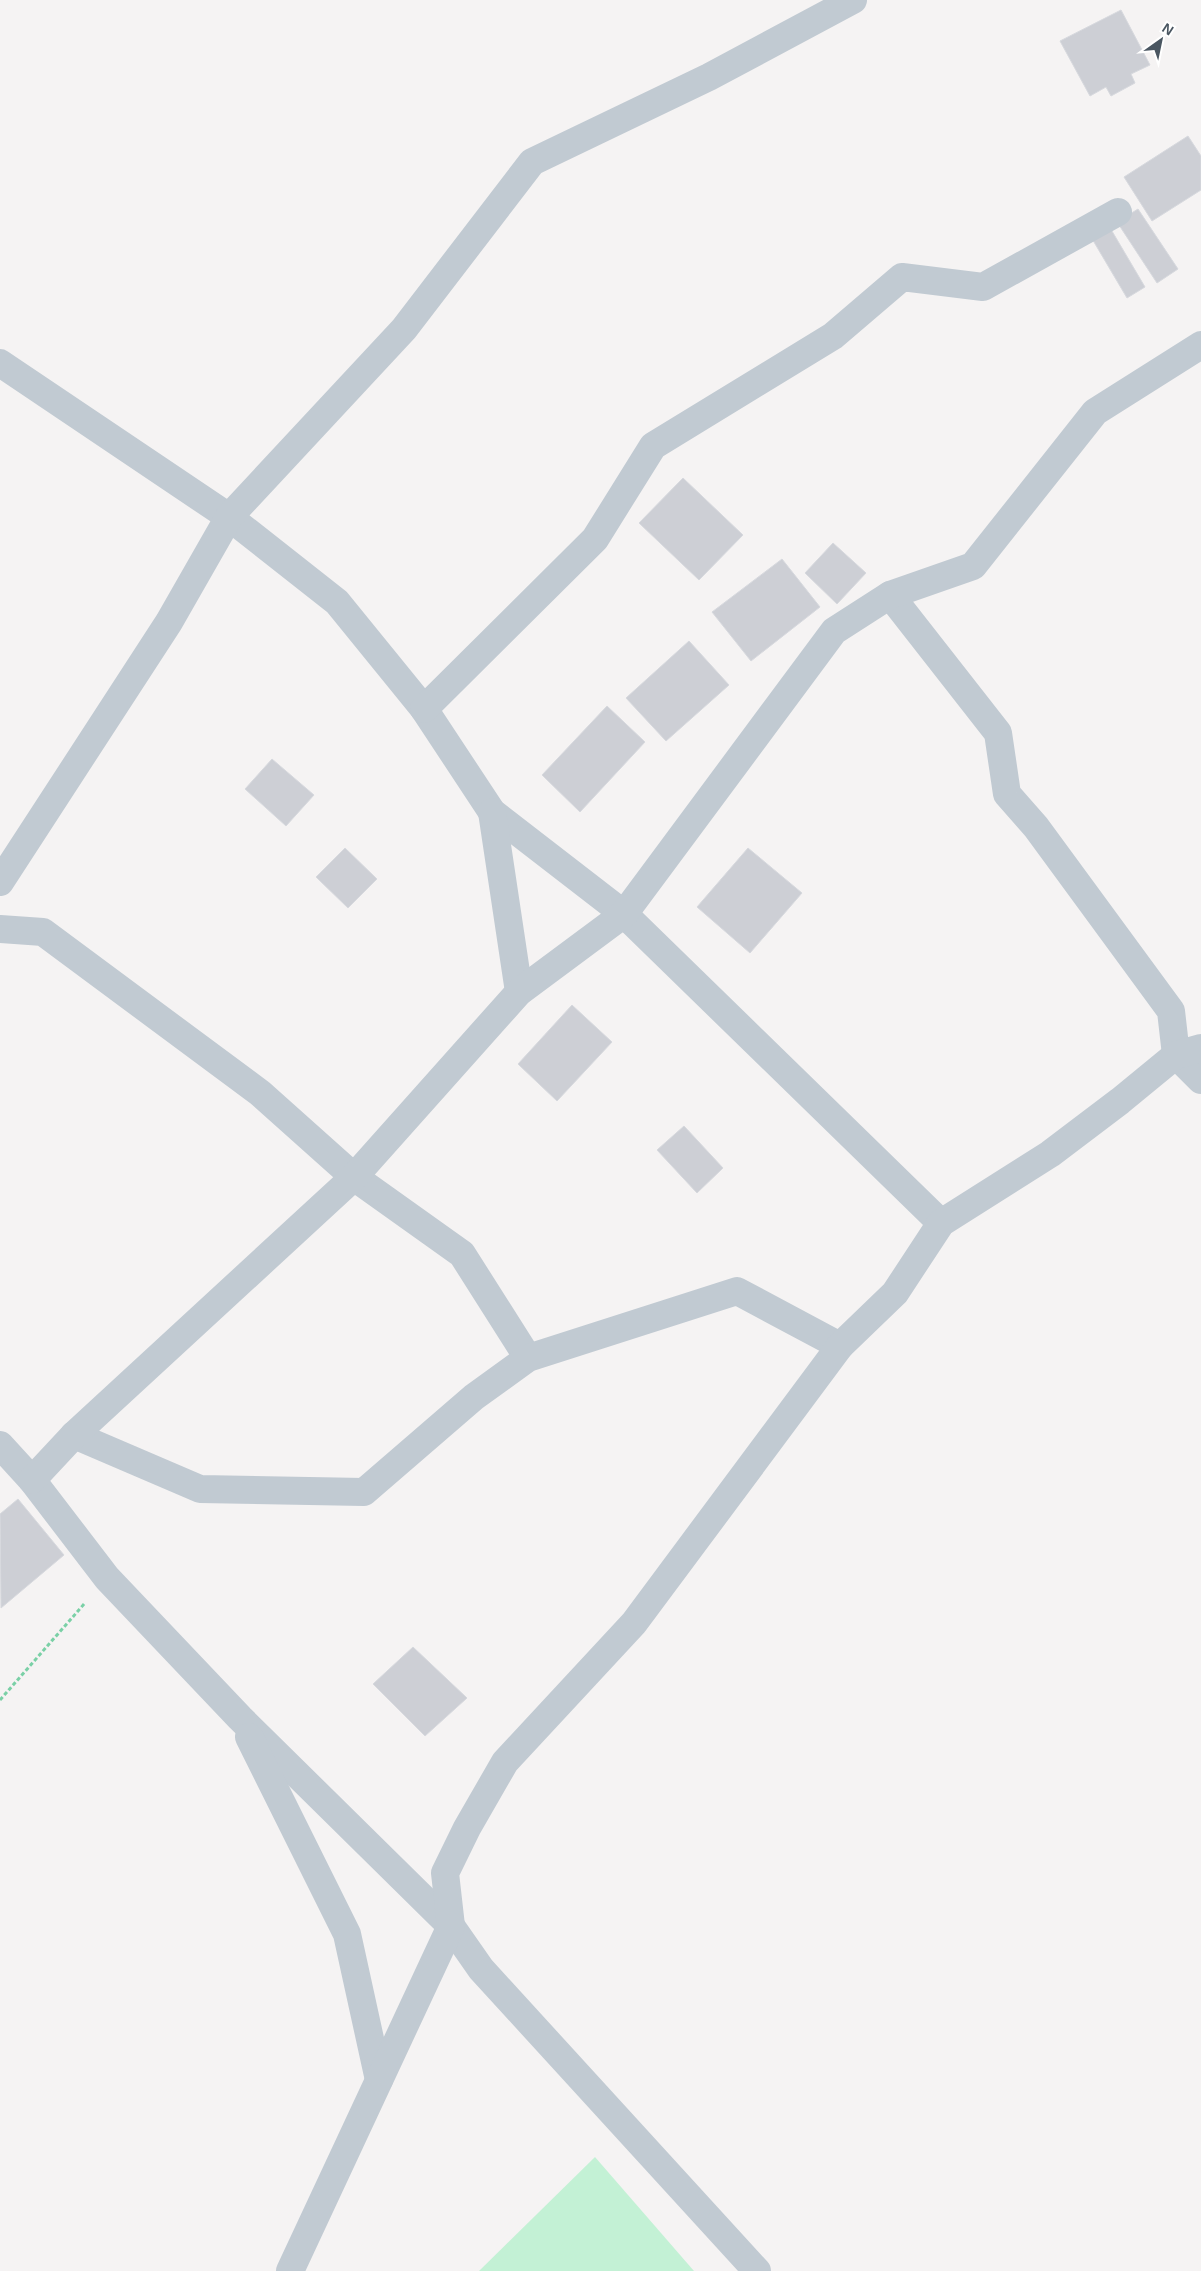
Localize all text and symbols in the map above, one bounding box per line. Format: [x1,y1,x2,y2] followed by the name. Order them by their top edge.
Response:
[1136,15,1186,65] north arrow
[1159,20,1177,39] text: N

